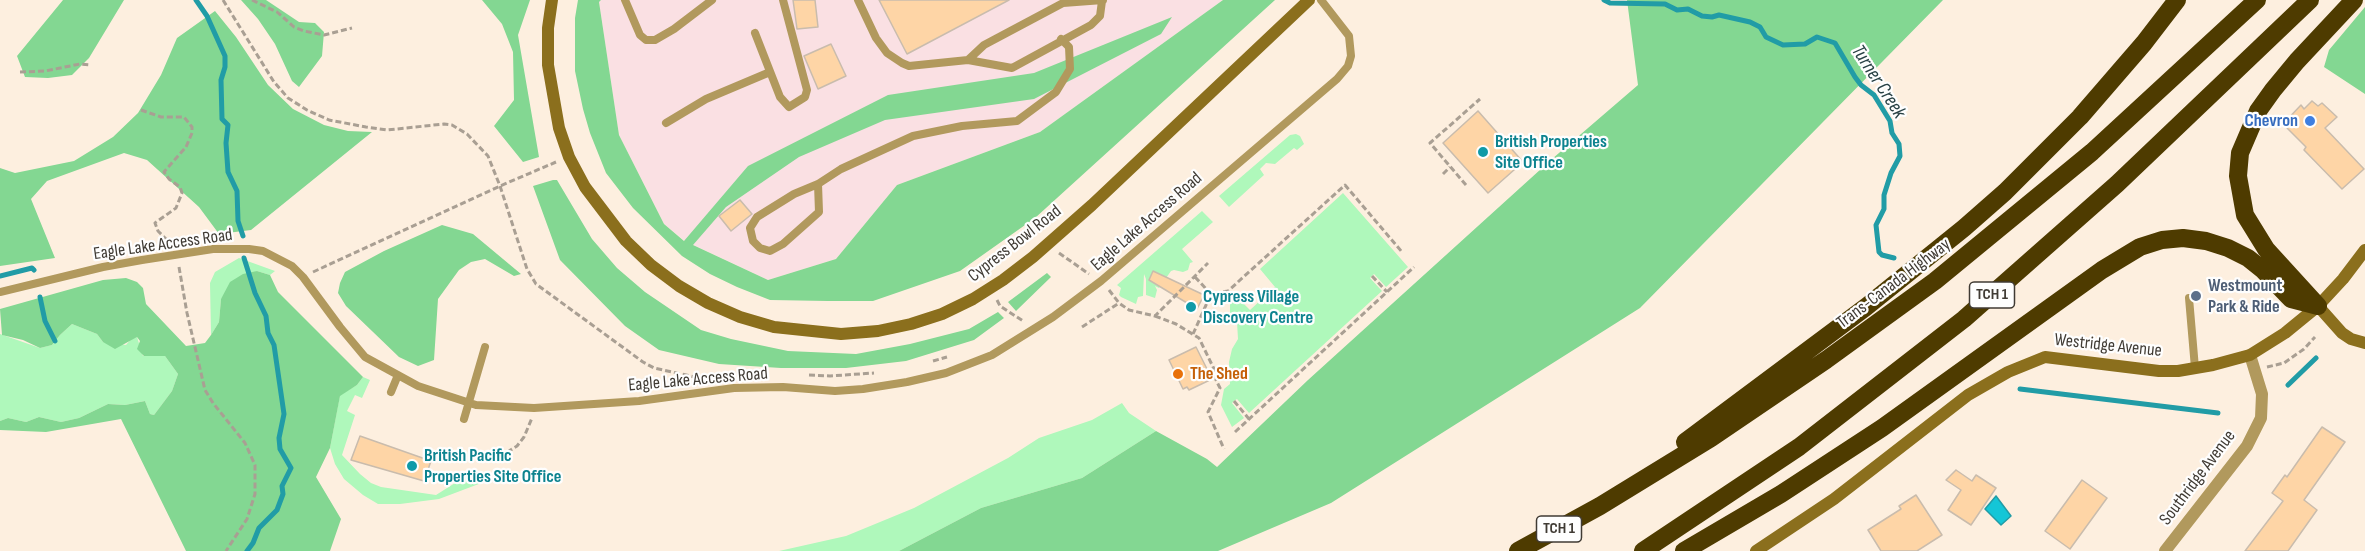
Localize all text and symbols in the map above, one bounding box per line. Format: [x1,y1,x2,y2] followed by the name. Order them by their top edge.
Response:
[1845,41,1911,123] water label: Turner Creek
[2244,110,2298,132] place label: Chevron
[2303,114,2317,128] marker: Chevron
[1495,131,1607,174] place label: British Properties Site Office
[1476,145,1490,159] marker: British Properties Site Office
[1087,168,1207,276] street label: Eagle Lake Access Road
[964,201,1066,287] street label: Cypress Bowl Road
[92,225,234,265] street label: Eagle Lake Access Road
[1833,234,1955,334] street label: Trans-Canada Highway
[2208,275,2282,318] place label: Westmount Park & Ride
[1970,282,2014,308] road number: TCH 1
[1203,286,1313,328] place label: Cypress Village Discovery Centre
[2189,289,2203,303] marker: Westmount Park & Ride
[1184,300,1198,314] marker: Cypress Village Discovery Centre
[2053,330,2163,362] street label: Westridge Avenue
[627,363,769,397] street label: Eagle Lake Access Road
[1190,363,1248,385] place label: The Shed
[1171,367,1185,381] marker: The Shed
[2155,426,2241,530] street label: Southridge Avenue
[424,445,561,488] place label: British Pacific Properties Site Office
[405,459,419,473] marker: British Pacific Properties Site Office
[1536,516,1582,542] road number: TCH 1

